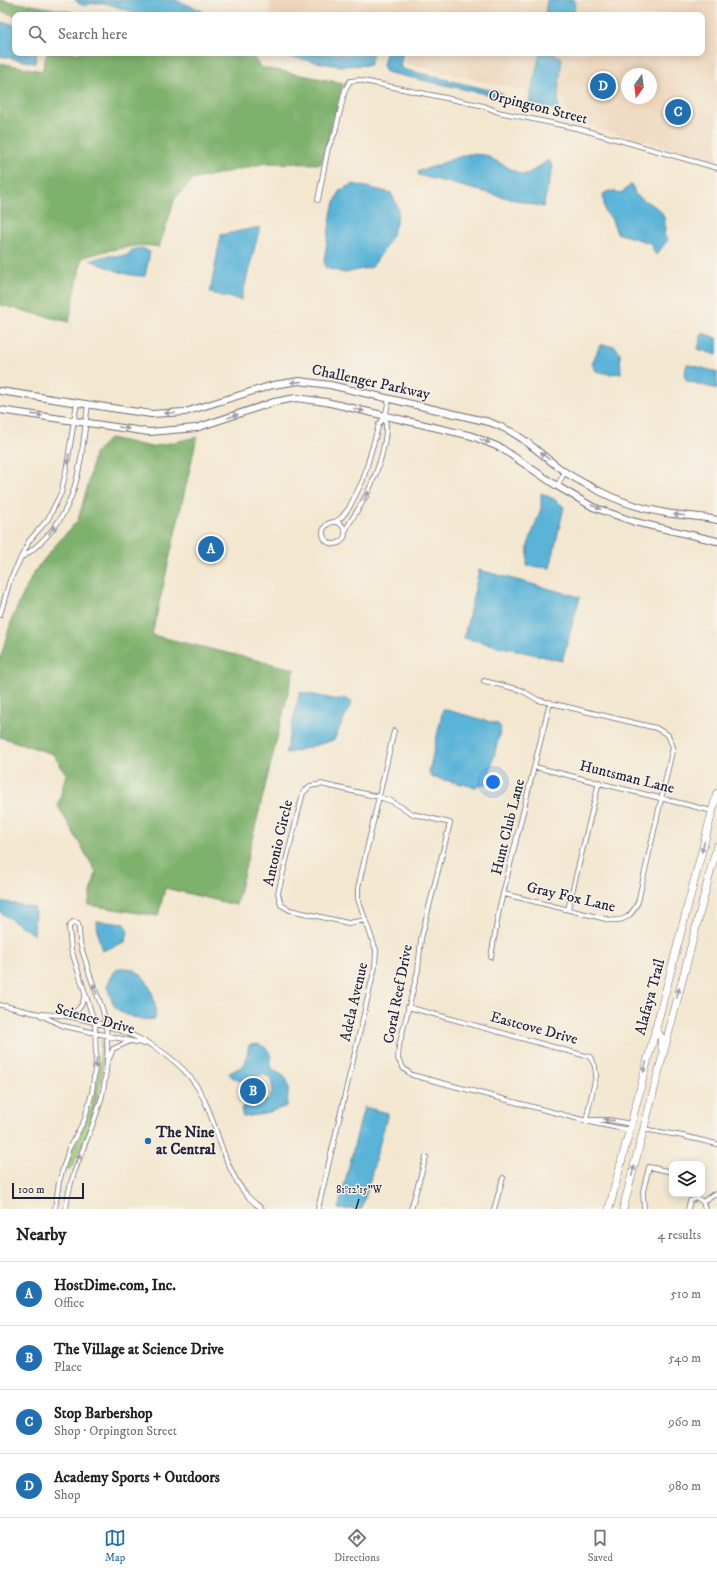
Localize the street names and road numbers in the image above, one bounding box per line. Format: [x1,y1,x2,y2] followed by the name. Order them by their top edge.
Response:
[487,86,590,129] street label: Orpington Street
[310,360,433,404] street label: Challenger Parkway
[578,756,676,798] street label: Huntsman Lane
[487,777,529,877] street label: Hunt Club Lane
[259,798,297,888] street label: Antonio Circle
[525,878,617,916] street label: Gray Fox Lane
[379,943,417,1045] street label: Coral Reef Drive
[631,956,669,1037] street label: Alafaya Trail
[336,961,372,1043] street label: Adela Avenue
[53,999,137,1039] street label: Science Drive
[488,1007,580,1049] street label: Eastcove Drive

